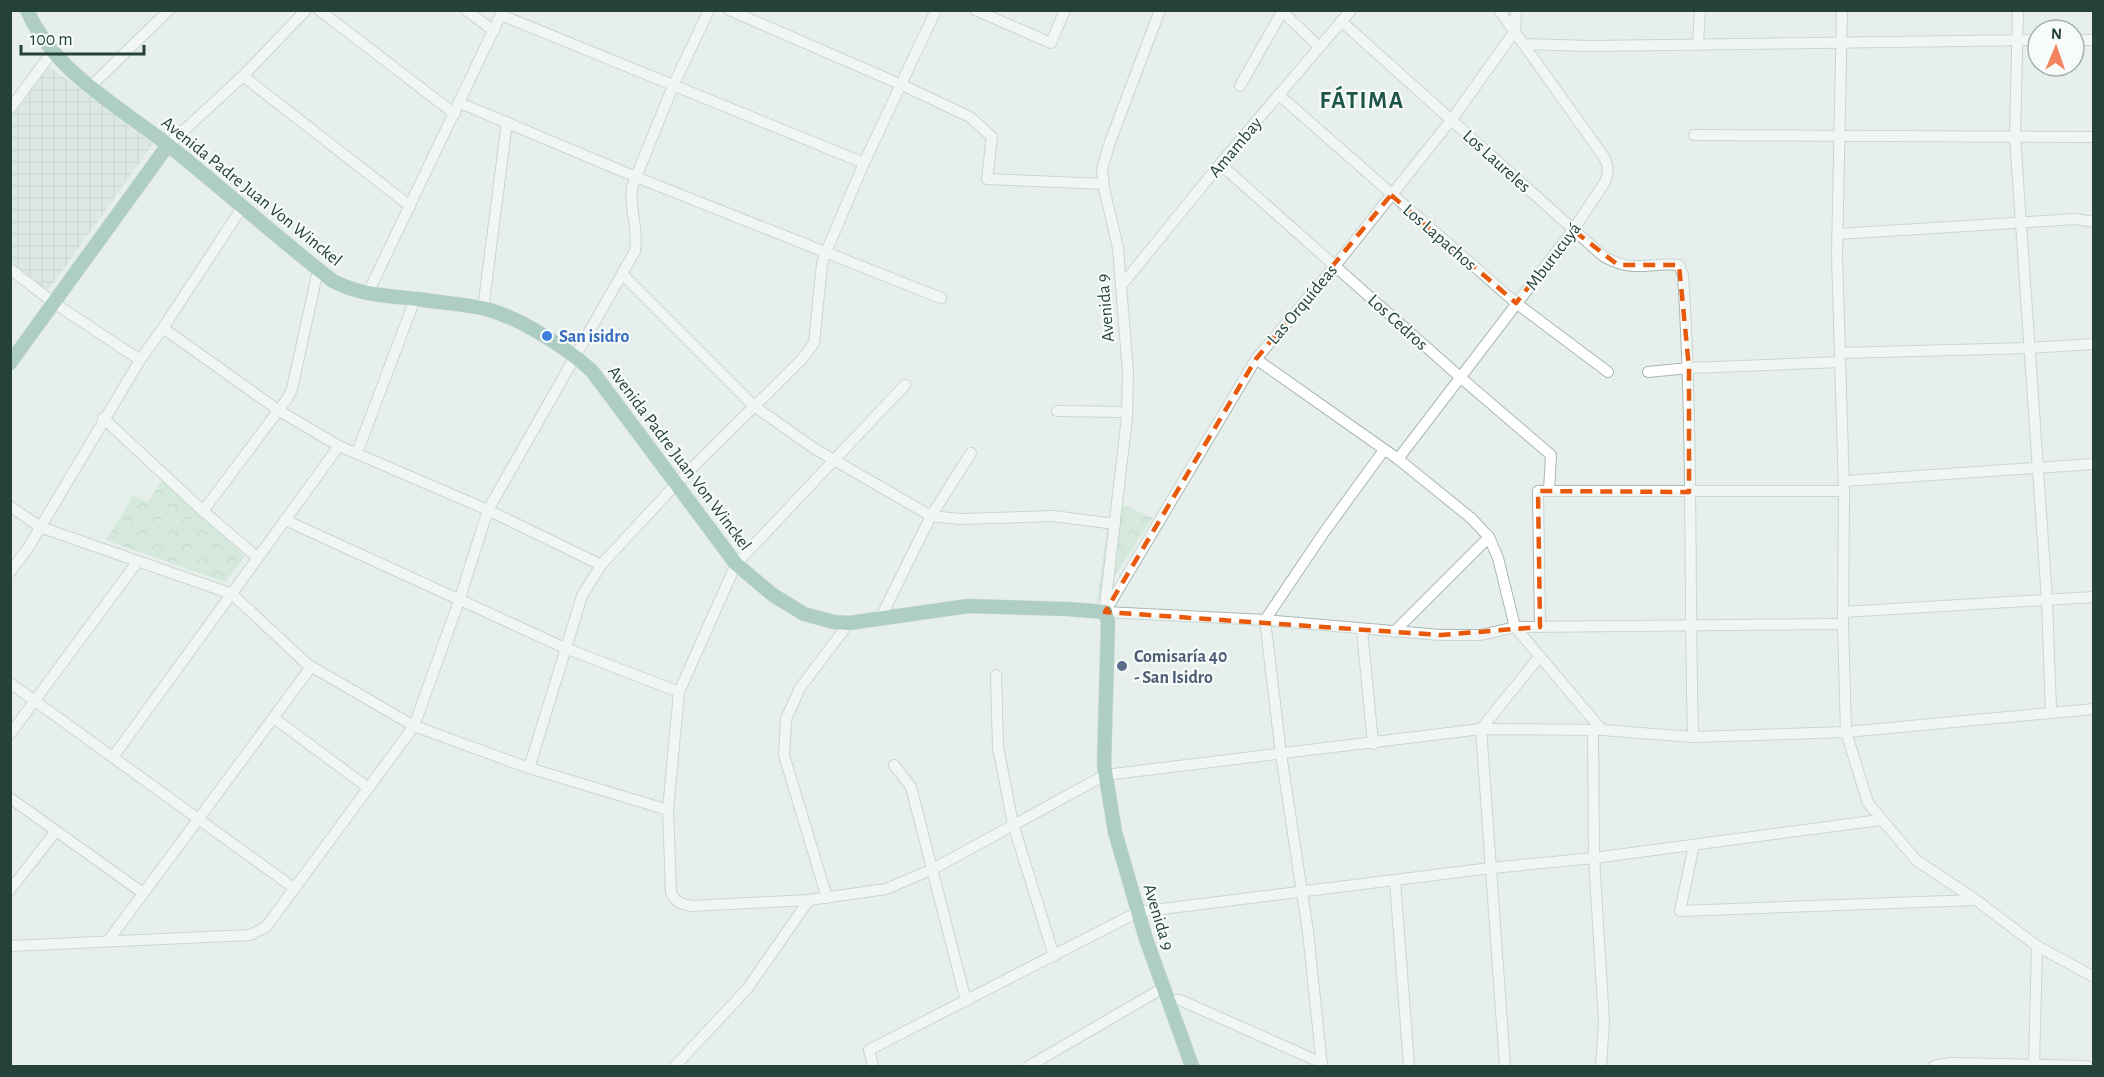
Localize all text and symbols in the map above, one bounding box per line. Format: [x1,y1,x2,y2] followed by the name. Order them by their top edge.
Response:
[21,18,144,56] scale bar
[2026,18,2086,78] north arrow
[2051,26,2062,42] text: N
[30,31,73,49] text: 100 m
[1319,85,1405,113] district label: FÁTIMA
[158,114,345,270] street label: Avenida Padre Juan Von Winckel
[1206,114,1266,181] street label: Amambay
[1459,127,1534,197] street label: Los Laureles
[1399,201,1479,274] street label: Los Lapachos
[1523,220,1585,294] street label: Mburucuyá
[1264,261,1341,348] street label: Las Orquídeas
[1094,273,1118,343] street label: Avenida 9
[1364,291,1431,354] street label: Los Cedros
[559,328,630,346] place label: San isidro
[540,329,554,343] marker: San isidro
[604,363,754,554] street label: Avenida Padre Juan Von Winckel
[1134,648,1227,687] place label: Comisaría 40 - San Isidro
[1115,659,1129,673] marker: Comisaría 40 - San Isidro
[1139,882,1177,953] street label: Avenida 9

